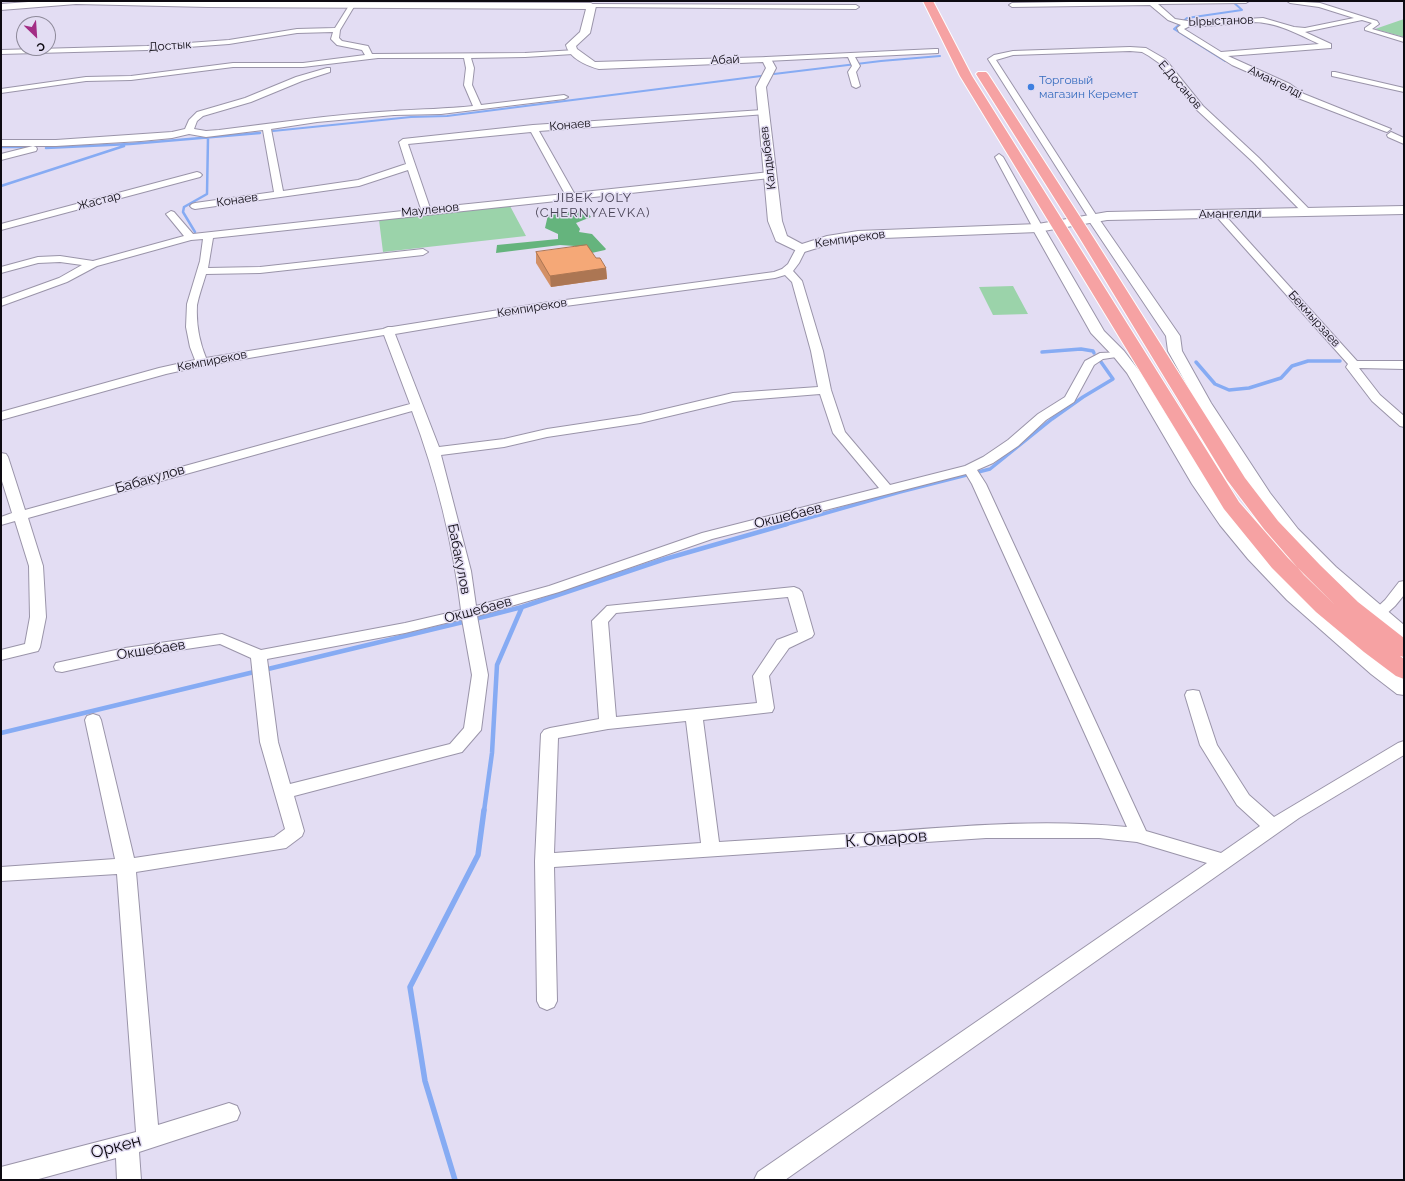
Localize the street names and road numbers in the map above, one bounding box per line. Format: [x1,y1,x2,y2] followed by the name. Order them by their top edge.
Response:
[1188,13,1254,29] street label: Ырыстанов
[148,37,192,55] street label: Достык
[710,52,740,68] street label: Абай
[1155,58,1205,112] street label: Е.Досанов
[1246,63,1304,101] street label: Амангелді
[549,116,591,134] street label: Конаев
[757,126,779,190] street label: Калдыбаев
[76,188,122,214] street label: Жастар
[216,190,258,210] street label: Конаев
[401,200,459,220] street label: Мауленов
[1198,206,1262,222] street label: Амангелди
[814,227,886,251] street label: Кемпиреков
[1285,288,1343,350] street label: Бекмырзаев
[496,295,568,321] street label: Кемпиреков
[176,347,248,375] street label: Кемпиреков
[113,461,187,497] street label: Бабакулов
[753,500,823,532] street label: Окшебаев
[444,522,474,596] street label: Бабакулов
[443,593,513,627] street label: Окшебаев
[116,636,186,664] street label: Окшебаев
[844,826,928,852] street label: К. Омаров
[89,1130,143,1164] street label: Оркен

